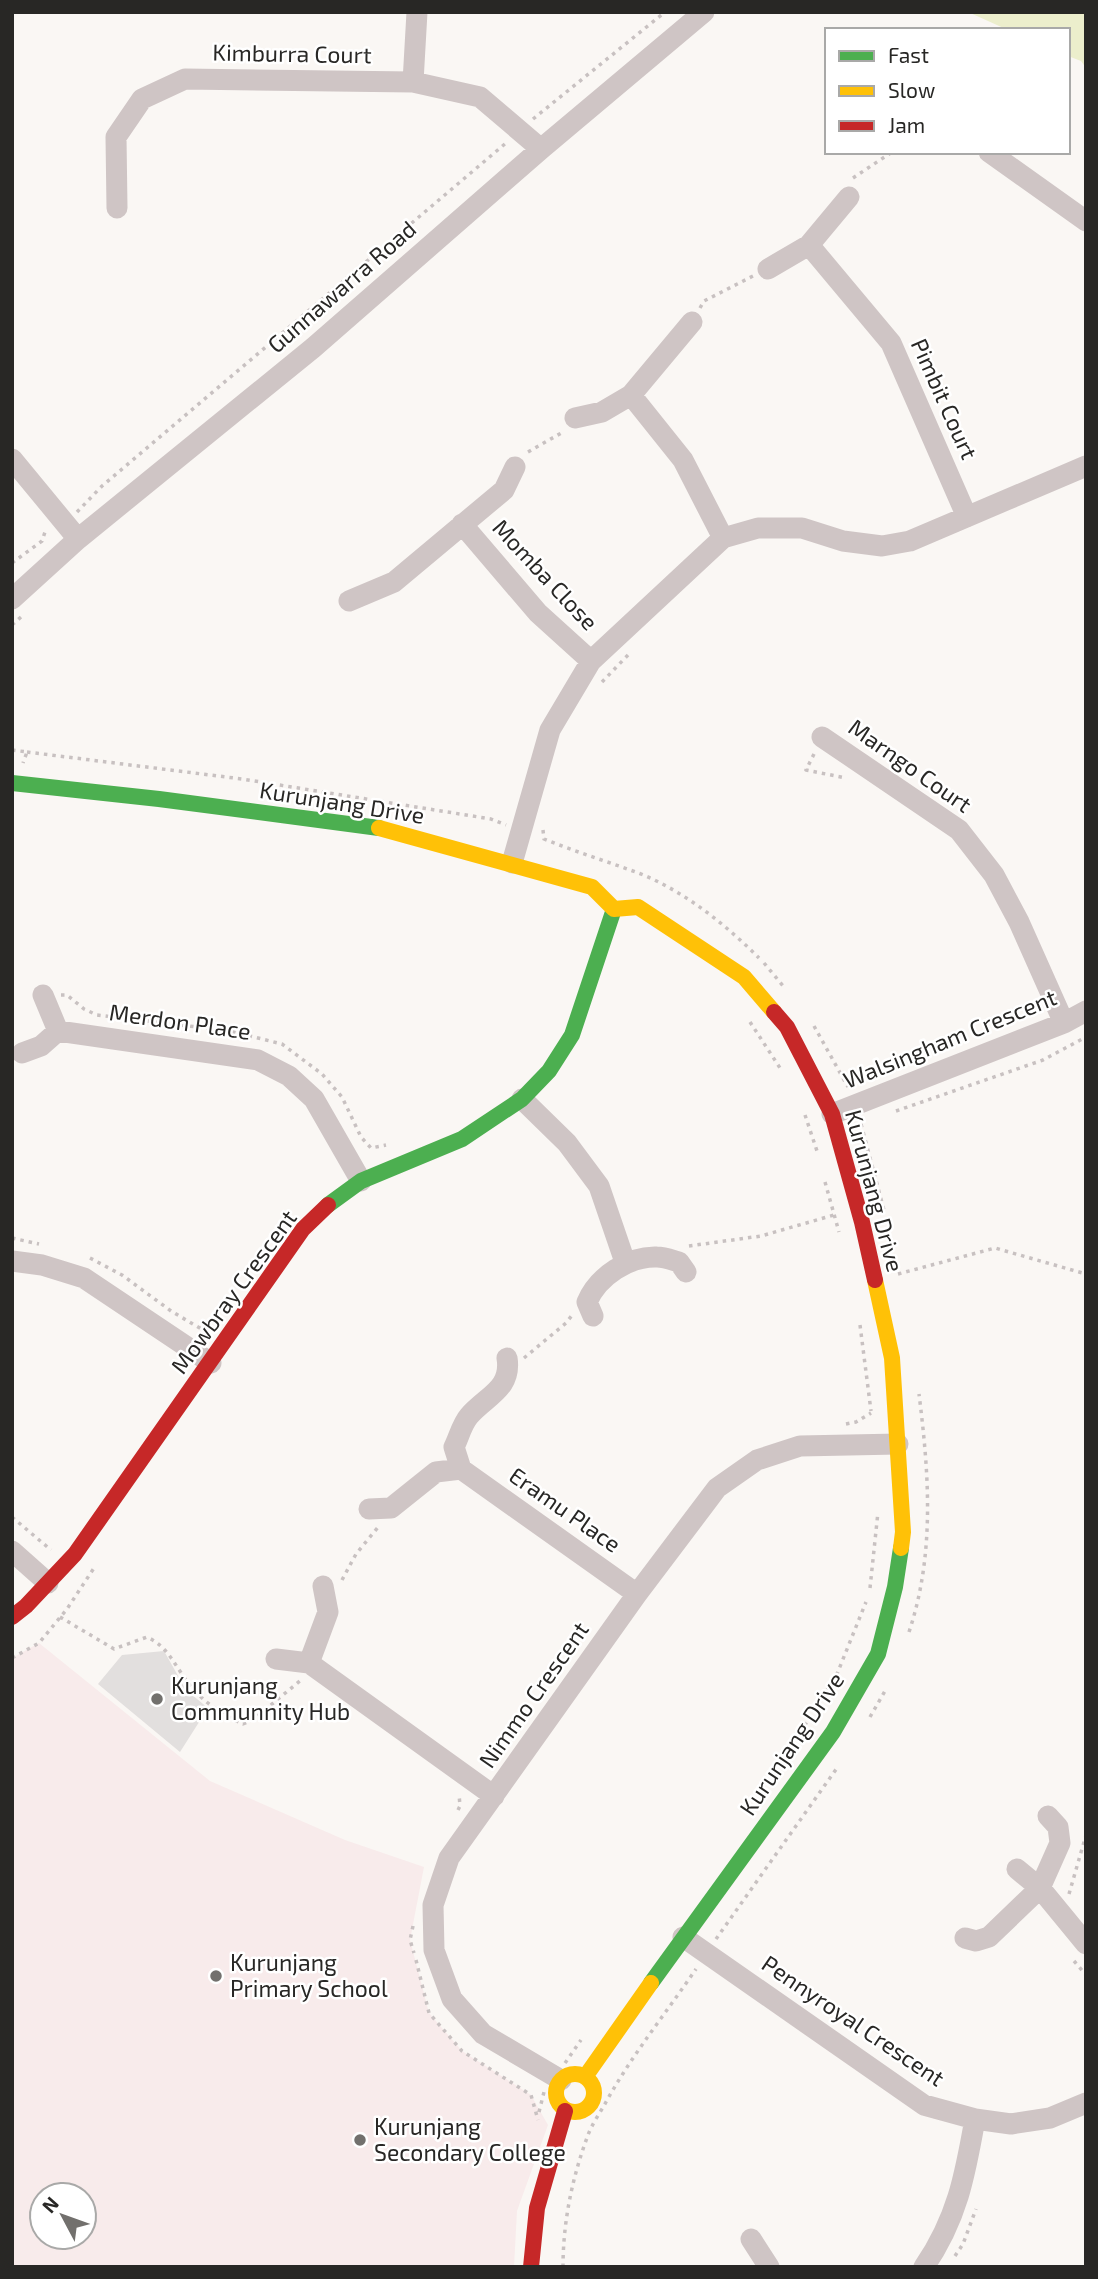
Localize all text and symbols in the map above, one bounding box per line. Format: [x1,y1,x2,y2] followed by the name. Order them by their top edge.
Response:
[825,28,1070,154] legend
[212,38,372,68] street label: Kimburra Court
[888,42,929,67] text: Fast
[888,77,935,102] text: Slow
[888,112,925,137] text: Jam
[261,214,421,358] street label: Gunnawarra Road
[906,334,984,464] street label: Pimbit Court
[487,513,604,636] street label: Momba Close
[844,713,978,818] street label: Marngo Court
[258,775,427,829] street label: Kurunjang Drive
[839,982,1061,1094] street label: Walsingham Crescent
[108,997,253,1045] street label: Merdon Place
[840,1107,910,1275] street label: Kurunjang Drive
[164,1204,302,1379] street label: Mowbray Crescent
[504,1461,627,1558] street label: Eramu Place
[472,1616,594,1773] street label: Nimmo Crescent
[733,1667,849,1820] street label: Kurunjang Drive
[171,1671,350,1725] place label: Kurunjang Communnity Hub
[149,1691,165,1707] marker: Kurunjang Communnity Hub
[230,1948,388,2002] place label: Kurunjang Primary School
[757,1949,950,2092] street label: Pennyroyal Crescent
[208,1968,224,1984] marker: Kurunjang Primary School
[374,2112,566,2166] place label: Kurunjang Secondary College
[352,2132,368,2148] marker: Kurunjang Secondary College
[28,2181,98,2251] north arrow
[37,2192,63,2217] text: N

